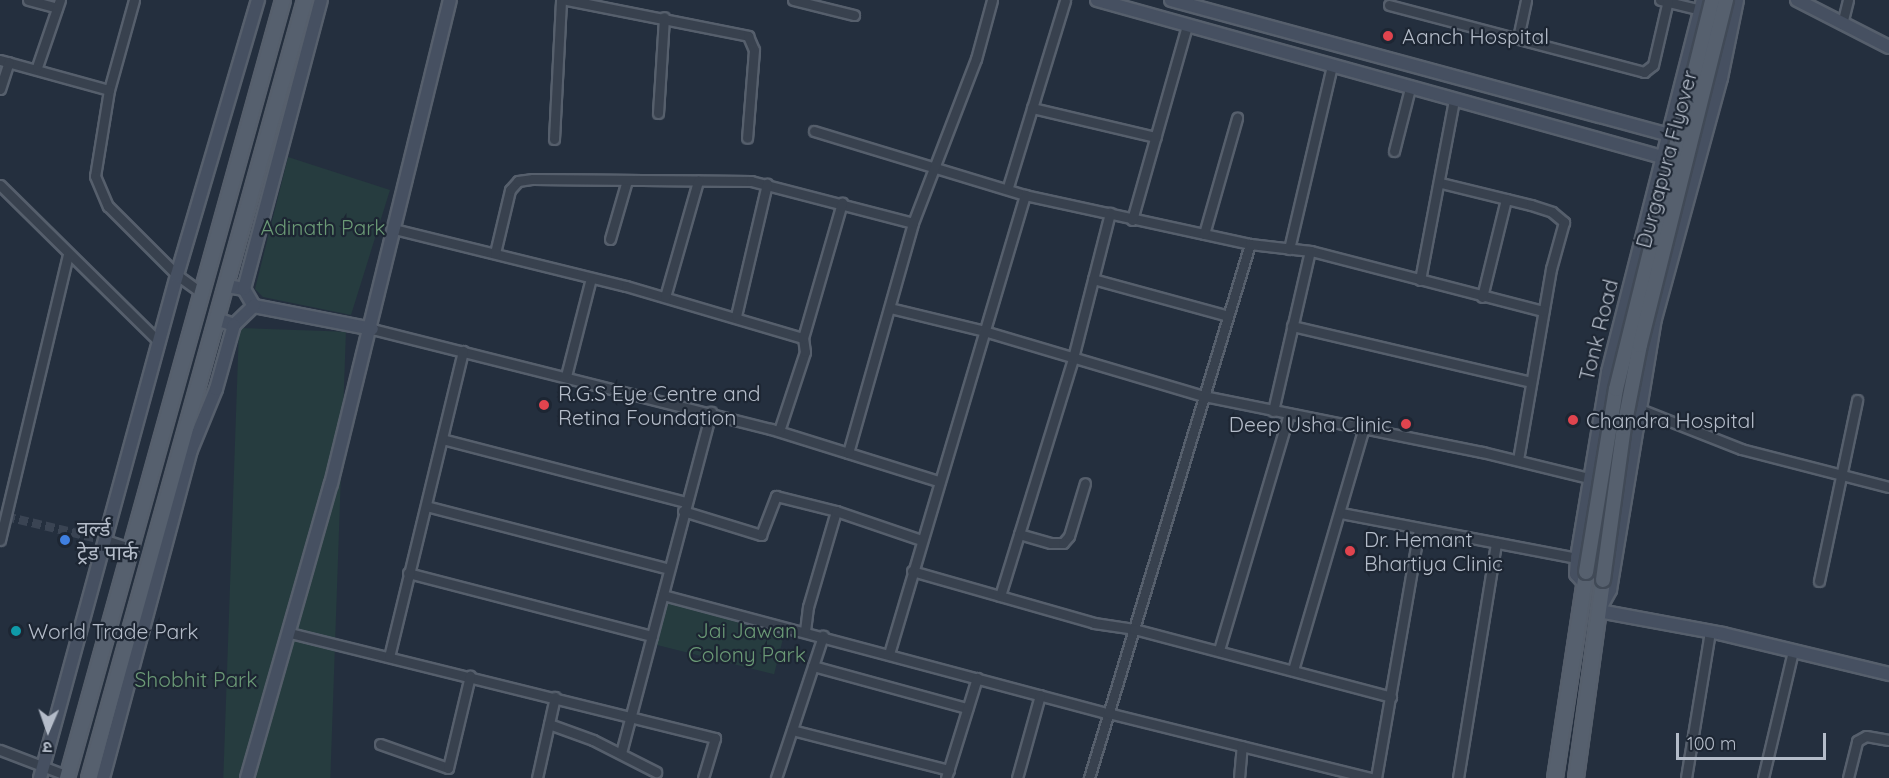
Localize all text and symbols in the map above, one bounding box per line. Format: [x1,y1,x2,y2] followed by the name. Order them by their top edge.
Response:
[1402,23,1549,49] place label: Aanch Hospital
[1379,27,1397,45] marker: Aanch Hospital
[1630,67,1702,251] street label: Durgapura Flyover
[261,214,385,240] park label: Adinath Park
[1573,276,1623,384] street label: Tonk Road
[558,380,761,430] place label: R.G.S Eye Centre and Retina Foundation
[535,396,553,414] marker: R.G.S Eye Centre and Retina Foundation
[1586,407,1755,433] place label: Chandra Hospital
[1229,411,1392,437] place label: Deep Usha Clinic
[1564,411,1582,429] marker: Chandra Hospital
[1397,415,1415,433] marker: Deep Usha Clinic
[77,515,138,565] place label: वर्ल्ड ट्रेड पार्क
[1364,526,1503,576] place label: Dr. Hemant Bhartiya Clinic
[58,533,72,547] marker: वर्ल्ड ट्रेड पार्क
[1341,542,1359,560] marker: Dr. Hemant Bhartiya Clinic
[688,617,806,667] park label: Jai Jawan Colony Park
[28,618,199,644] place label: World Trade Park
[9,624,23,638] marker: World Trade Park
[135,666,257,692] park label: Shobhit Park
[18,700,78,760] north arrow
[1679,721,1829,759] scale bar
[1687,732,1736,755] text: 100 m
[42,738,52,758] text: उ

